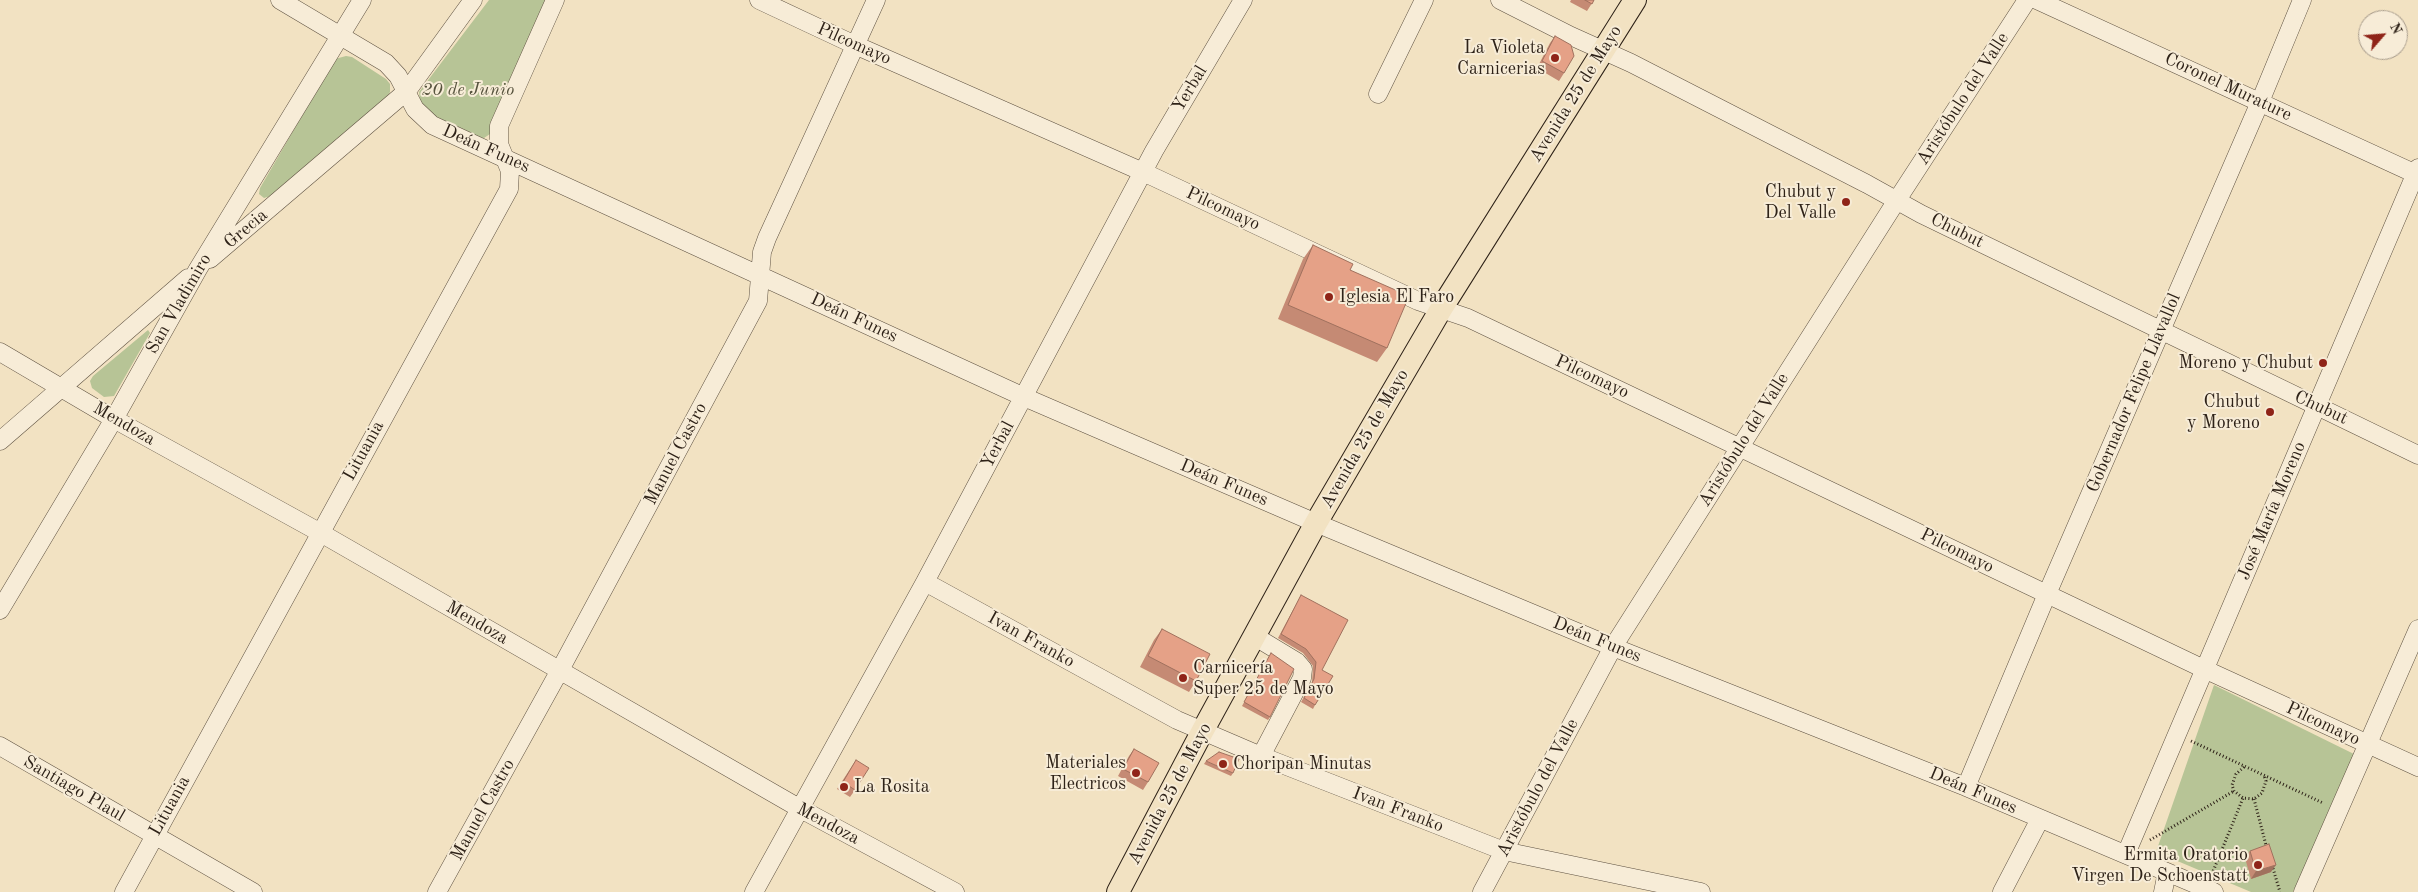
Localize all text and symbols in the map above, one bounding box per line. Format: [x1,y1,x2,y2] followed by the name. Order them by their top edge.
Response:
[2358,10,2408,60] north arrow
[813,18,895,70] street label: Pilcomayo
[2387,21,2404,37] text: N
[1525,22,1627,166] street label: Avenida 25 de Mayo
[1912,29,2014,169] street label: Aristóbulo del Valle
[1457,37,1545,80] place label: La Violeta Carnicerias
[2161,48,2295,126] street label: Coronel Murature
[1549,52,1561,64] marker: La Violeta Carnicerias
[1168,62,1212,116] street label: Yerbal
[422,79,514,101] park label: 20 de Junio
[439,120,533,178] street label: Deán Funes
[1764,181,1836,223] place label: Chubut y Del Valle
[1183,182,1263,236] street label: Pilcomayo
[1840,196,1852,208] marker: Chubut y Del Valle
[220,205,272,253] street label: Grecia
[1927,209,1987,253] street label: Chubut
[142,250,216,358] street label: San Vladimiro
[1339,286,1454,308] place label: Iglesia El Faro
[807,288,901,348] street label: Deán Funes
[2082,290,2186,496] street label: Gobernador Felipe Llavallol
[1323,291,1335,303] marker: Iglesia El Faro
[1552,350,1632,404] street label: Pilcomayo
[2178,352,2313,374] place label: Moreno y Chubut
[2317,357,2329,369] marker: Moreno y Chubut
[1316,365,1414,513] street label: Avenida 25 de Mayo
[1694,369,1794,511] street label: Aristóbulo del Valle
[2291,386,2351,430] street label: Chubut
[2187,391,2260,434] place label: Chubut y Moreno
[89,398,159,450] street label: Mendoza
[640,399,712,509] street label: Manuel Castro
[2264,406,2276,418] marker: Chubut y Moreno
[339,417,389,485] street label: Lituania
[977,418,1019,472] street label: Yerbal
[2233,439,2311,583] street label: José María Moreno
[1177,455,1271,511] street label: Deán Funes
[1917,524,1997,578] street label: Pilcomayo
[442,597,512,649] street label: Mendoza
[984,607,1078,673] street label: Ivan Franko
[1550,612,1644,668] street label: Deán Funes
[1193,657,1334,700] place label: Carnicería Super 25 de Mayo
[1177,672,1189,684] marker: Carnicería Super 25 de Mayo
[2283,697,2363,751] street label: Pilcomayo
[1492,715,1584,861] street label: Aristóbulo del Valle
[1124,719,1216,869] street label: Avenida 25 de Mayo
[19,751,129,827] street label: Santiago Plaul
[1045,752,1126,794] place label: Materiales Electricos
[1233,753,1371,775] place label: Choripan Minutas
[446,755,520,865] street label: Manuel Castro
[1217,758,1229,770] marker: Choripan Minutas
[1926,763,2020,819] street label: Deán Funes
[1130,767,1142,779] marker: Materiales Electricos
[145,772,195,840] street label: Lituania
[854,776,930,798] place label: La Rosita
[838,781,850,793] marker: La Rosita
[1349,783,1447,837] street label: Ivan Franko
[793,798,863,850] street label: Mendoza
[2071,844,2248,886] place label: Ermita Oratorio Virgen De Schoenstatt
[2252,859,2264,871] marker: Ermita Oratorio Virgen De Schoenstatt

